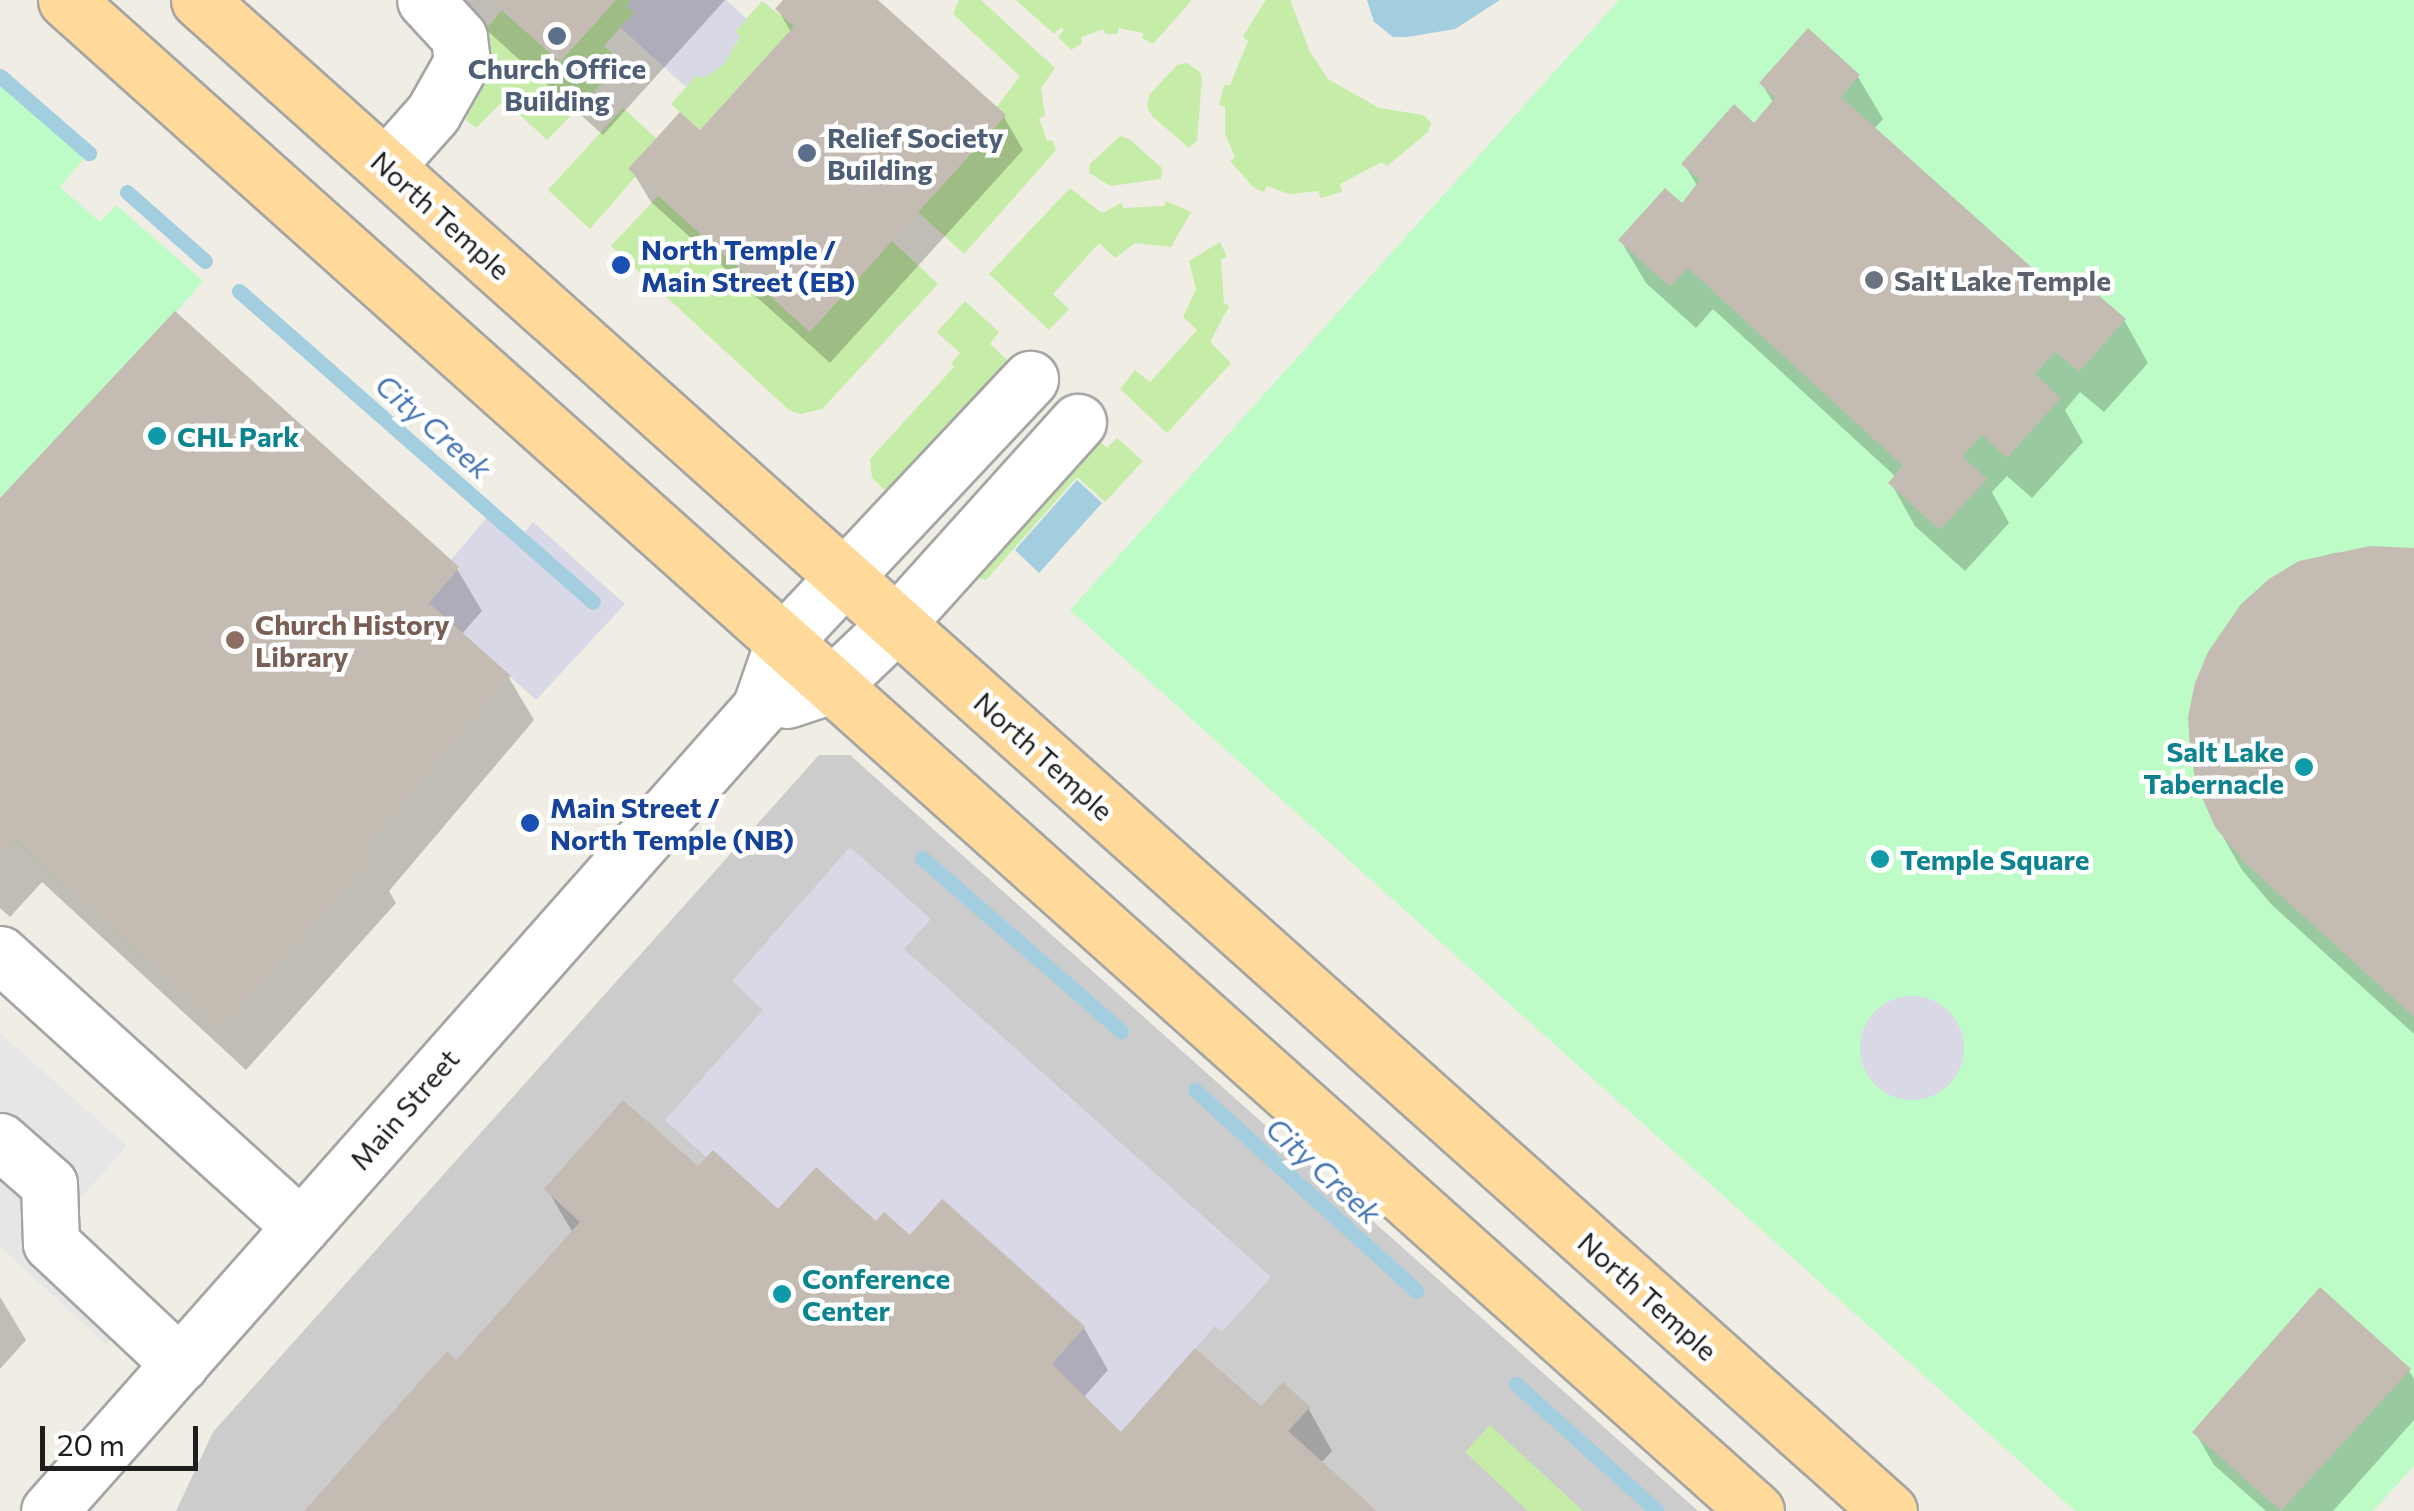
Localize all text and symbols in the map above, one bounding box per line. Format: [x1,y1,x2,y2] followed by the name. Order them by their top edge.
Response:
[546,25,568,47] marker: Church Office Building
[468,51,646,117] place label: Church Office Building
[827,120,1004,186] place label: Relief Society Building
[796,142,818,164] marker: Relief Society Building
[365,144,517,286] street label: North Temple
[641,232,855,298] place label: North Temple / Main Street (EB)
[610,254,632,276] marker: North Temple / Main Street (EB)
[1894,263,2111,297] place label: Salt Lake Temple
[1863,269,1885,291] marker: Salt Lake Temple
[369,366,499,486] water label: City Creek
[177,419,299,453] place label: CHL Park
[146,425,168,447] marker: CHL Park
[255,607,450,673] place label: Church History Library
[224,629,246,651] marker: Church History Library
[968,685,1120,827] street label: North Temple
[2143,734,2284,800] place label: Salt Lake Tabernacle
[2293,756,2315,778] marker: Salt Lake Tabernacle
[550,790,794,856] place label: Main Street / North Temple (NB)
[519,812,541,834] marker: Main Street / North Temple (NB)
[1900,842,2089,876] place label: Temple Square
[1869,848,1891,870] marker: Temple Square
[342,1042,466,1176] street label: Main Street
[1259,1109,1389,1231] water label: City Creek
[1572,1225,1724,1367] street label: North Temple
[802,1261,950,1327] place label: Conference Center
[771,1283,793,1305] marker: Conference Center
[45,1406,202,1468] scale bar
[57,1425,125,1462] text: 20 m

